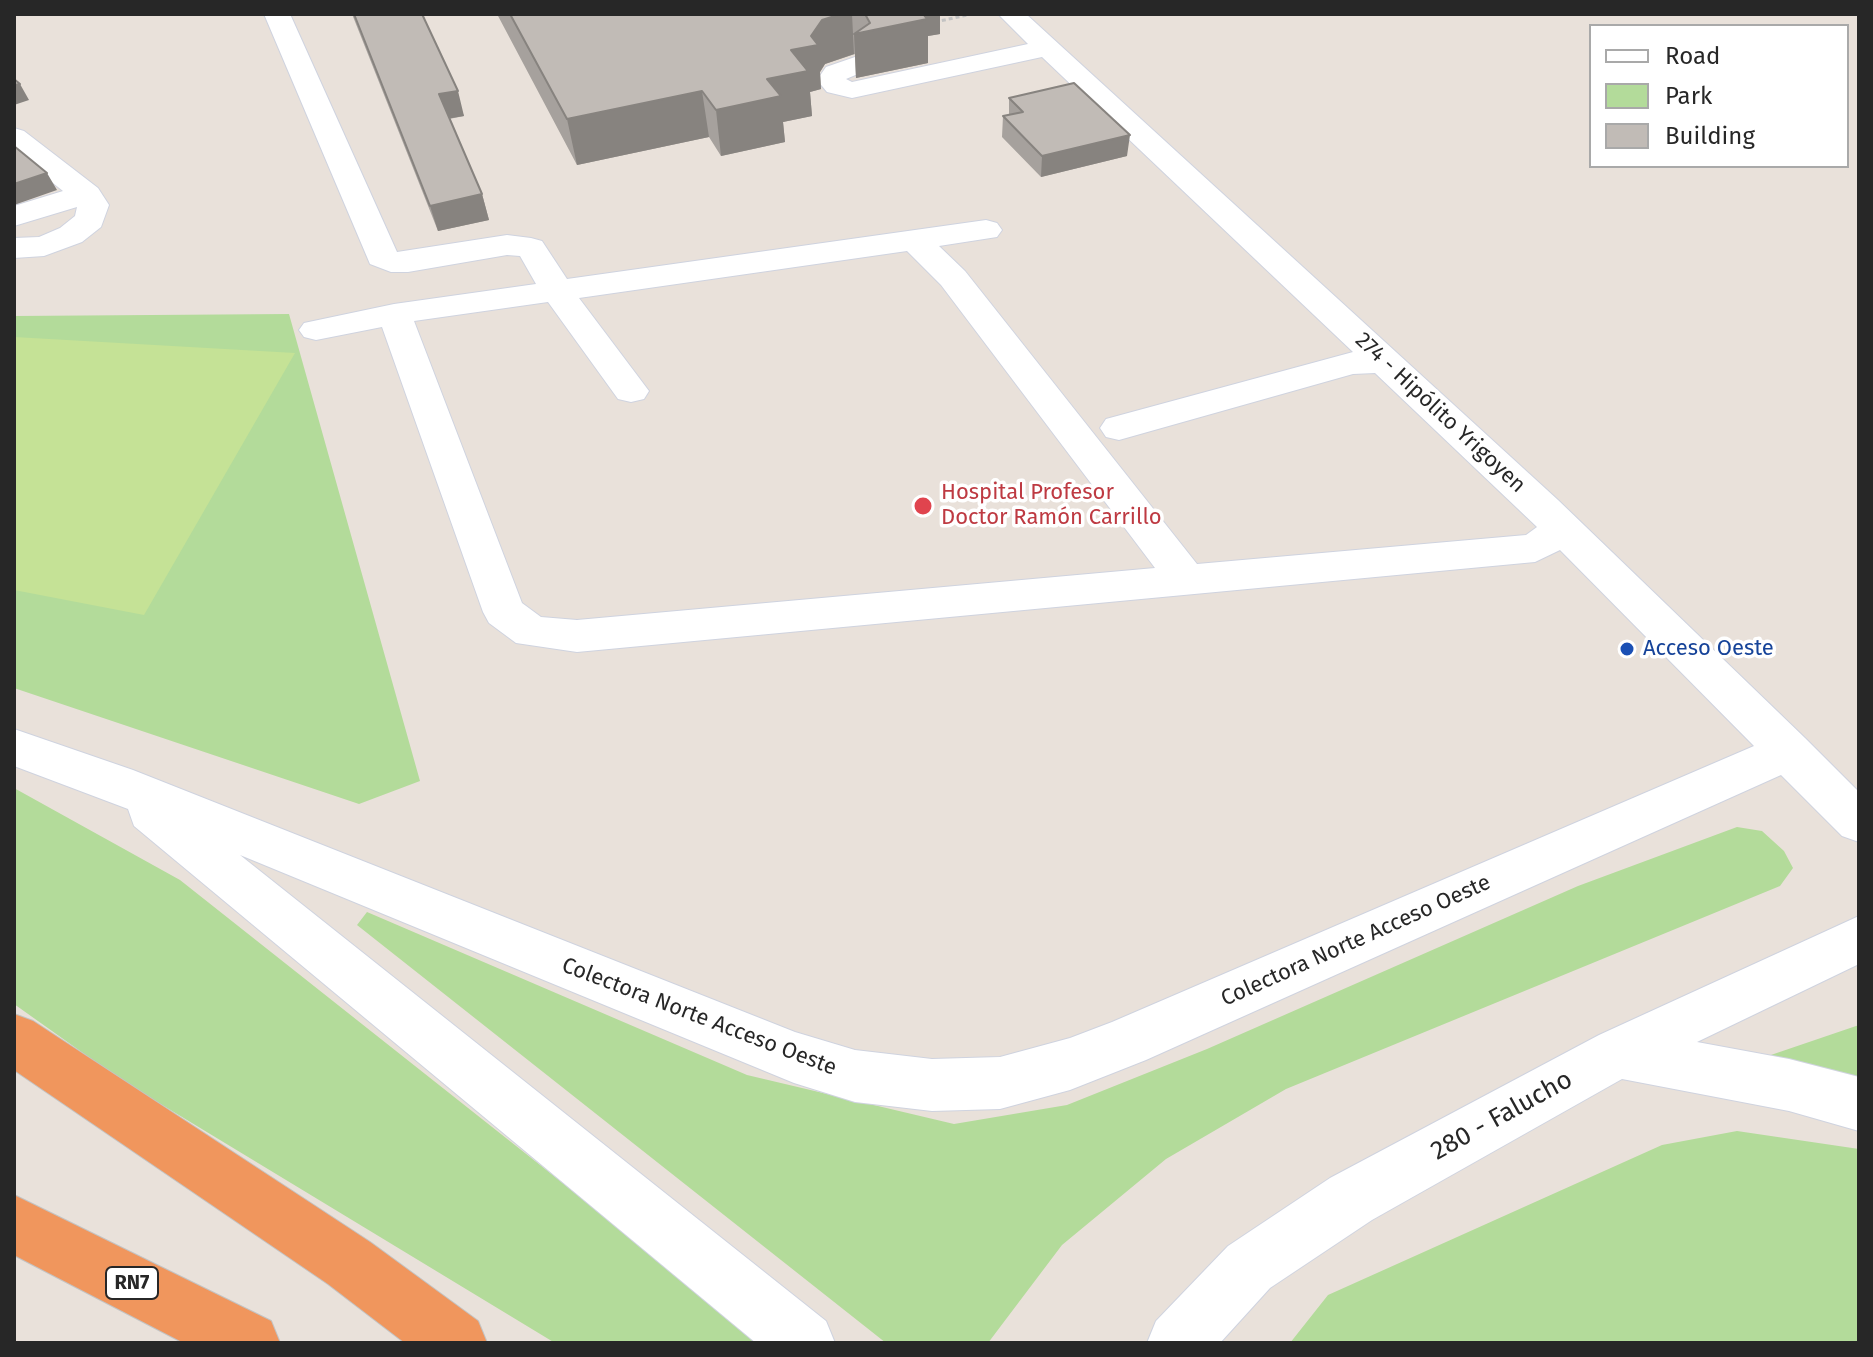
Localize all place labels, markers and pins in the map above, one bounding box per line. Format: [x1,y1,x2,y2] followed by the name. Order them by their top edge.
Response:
[941,480,1162,532] place label: Hospital Profesor Doctor Ramón Carrillo
[912,495,934,517] marker: Hospital Profesor Doctor Ramón Carrillo
[1643,636,1774,662] place label: Acceso Oeste
[1618,640,1636,658] marker: Acceso Oeste

